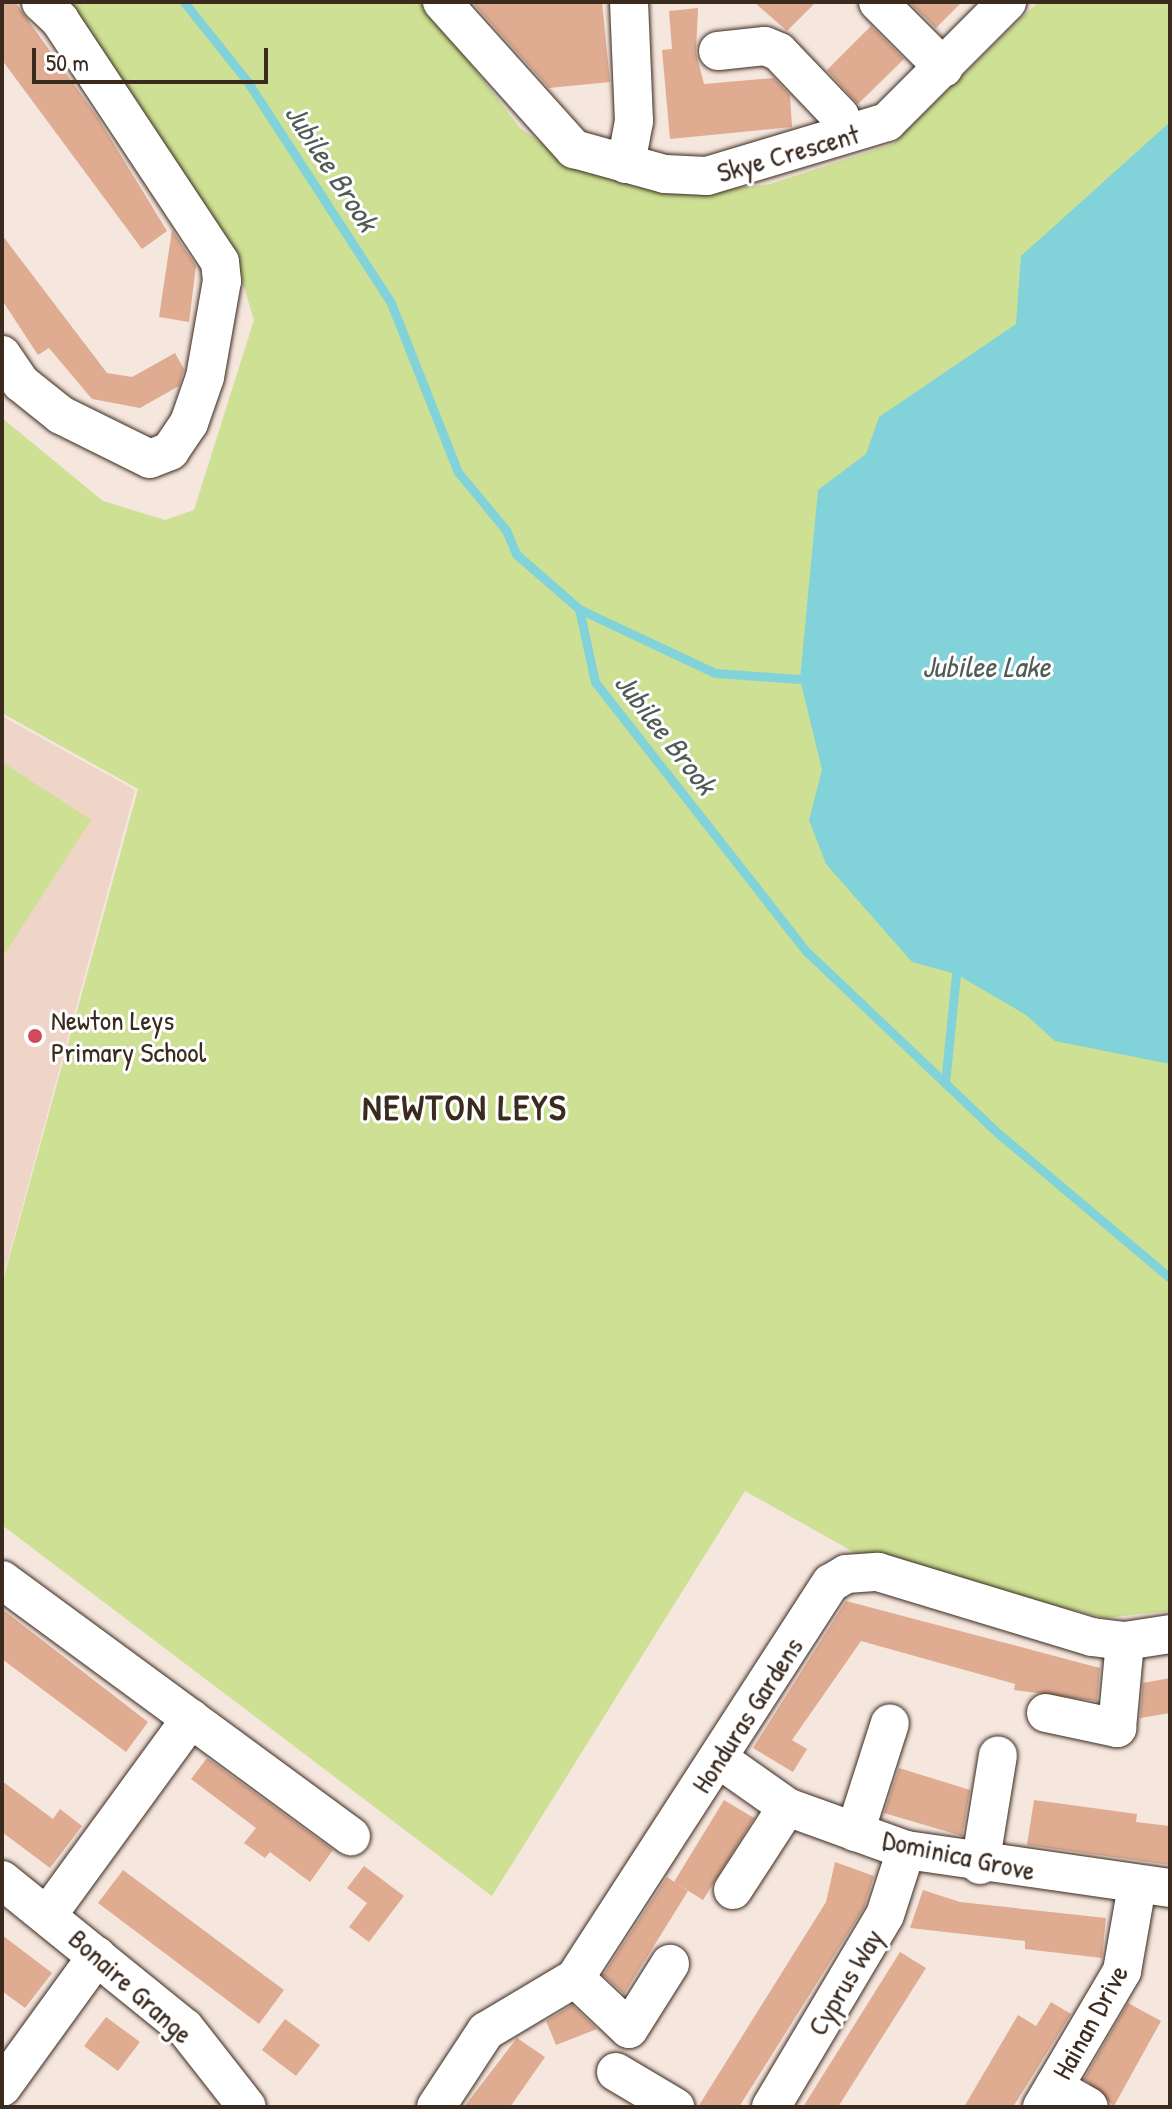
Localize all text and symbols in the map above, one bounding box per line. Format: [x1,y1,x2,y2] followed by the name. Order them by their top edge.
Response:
[36,32,272,82] scale bar
[46,46,89,78] text: 50 m
[278,97,386,237] water label: Jubilee Brook
[713,117,863,189] street label: Skye Crescent
[922,648,1050,684] water label: Jubilee Lake
[607,665,725,801] water label: Jubilee Brook
[51,1003,206,1069] place label: Newton Leys Primary School
[26,1027,44,1045] marker: Newton Leys Primary School
[362,1085,568,1129] district label: NEWTON LEYS
[684,1631,810,1799] street label: Honduras Gardens
[880,1822,1038,1888] street label: Dominica Grove
[62,1922,200,2050] street label: Bonaire Grange
[800,1923,890,2041] street label: Cyprus Way
[1045,1959,1135,2085] street label: Hainan Drive

